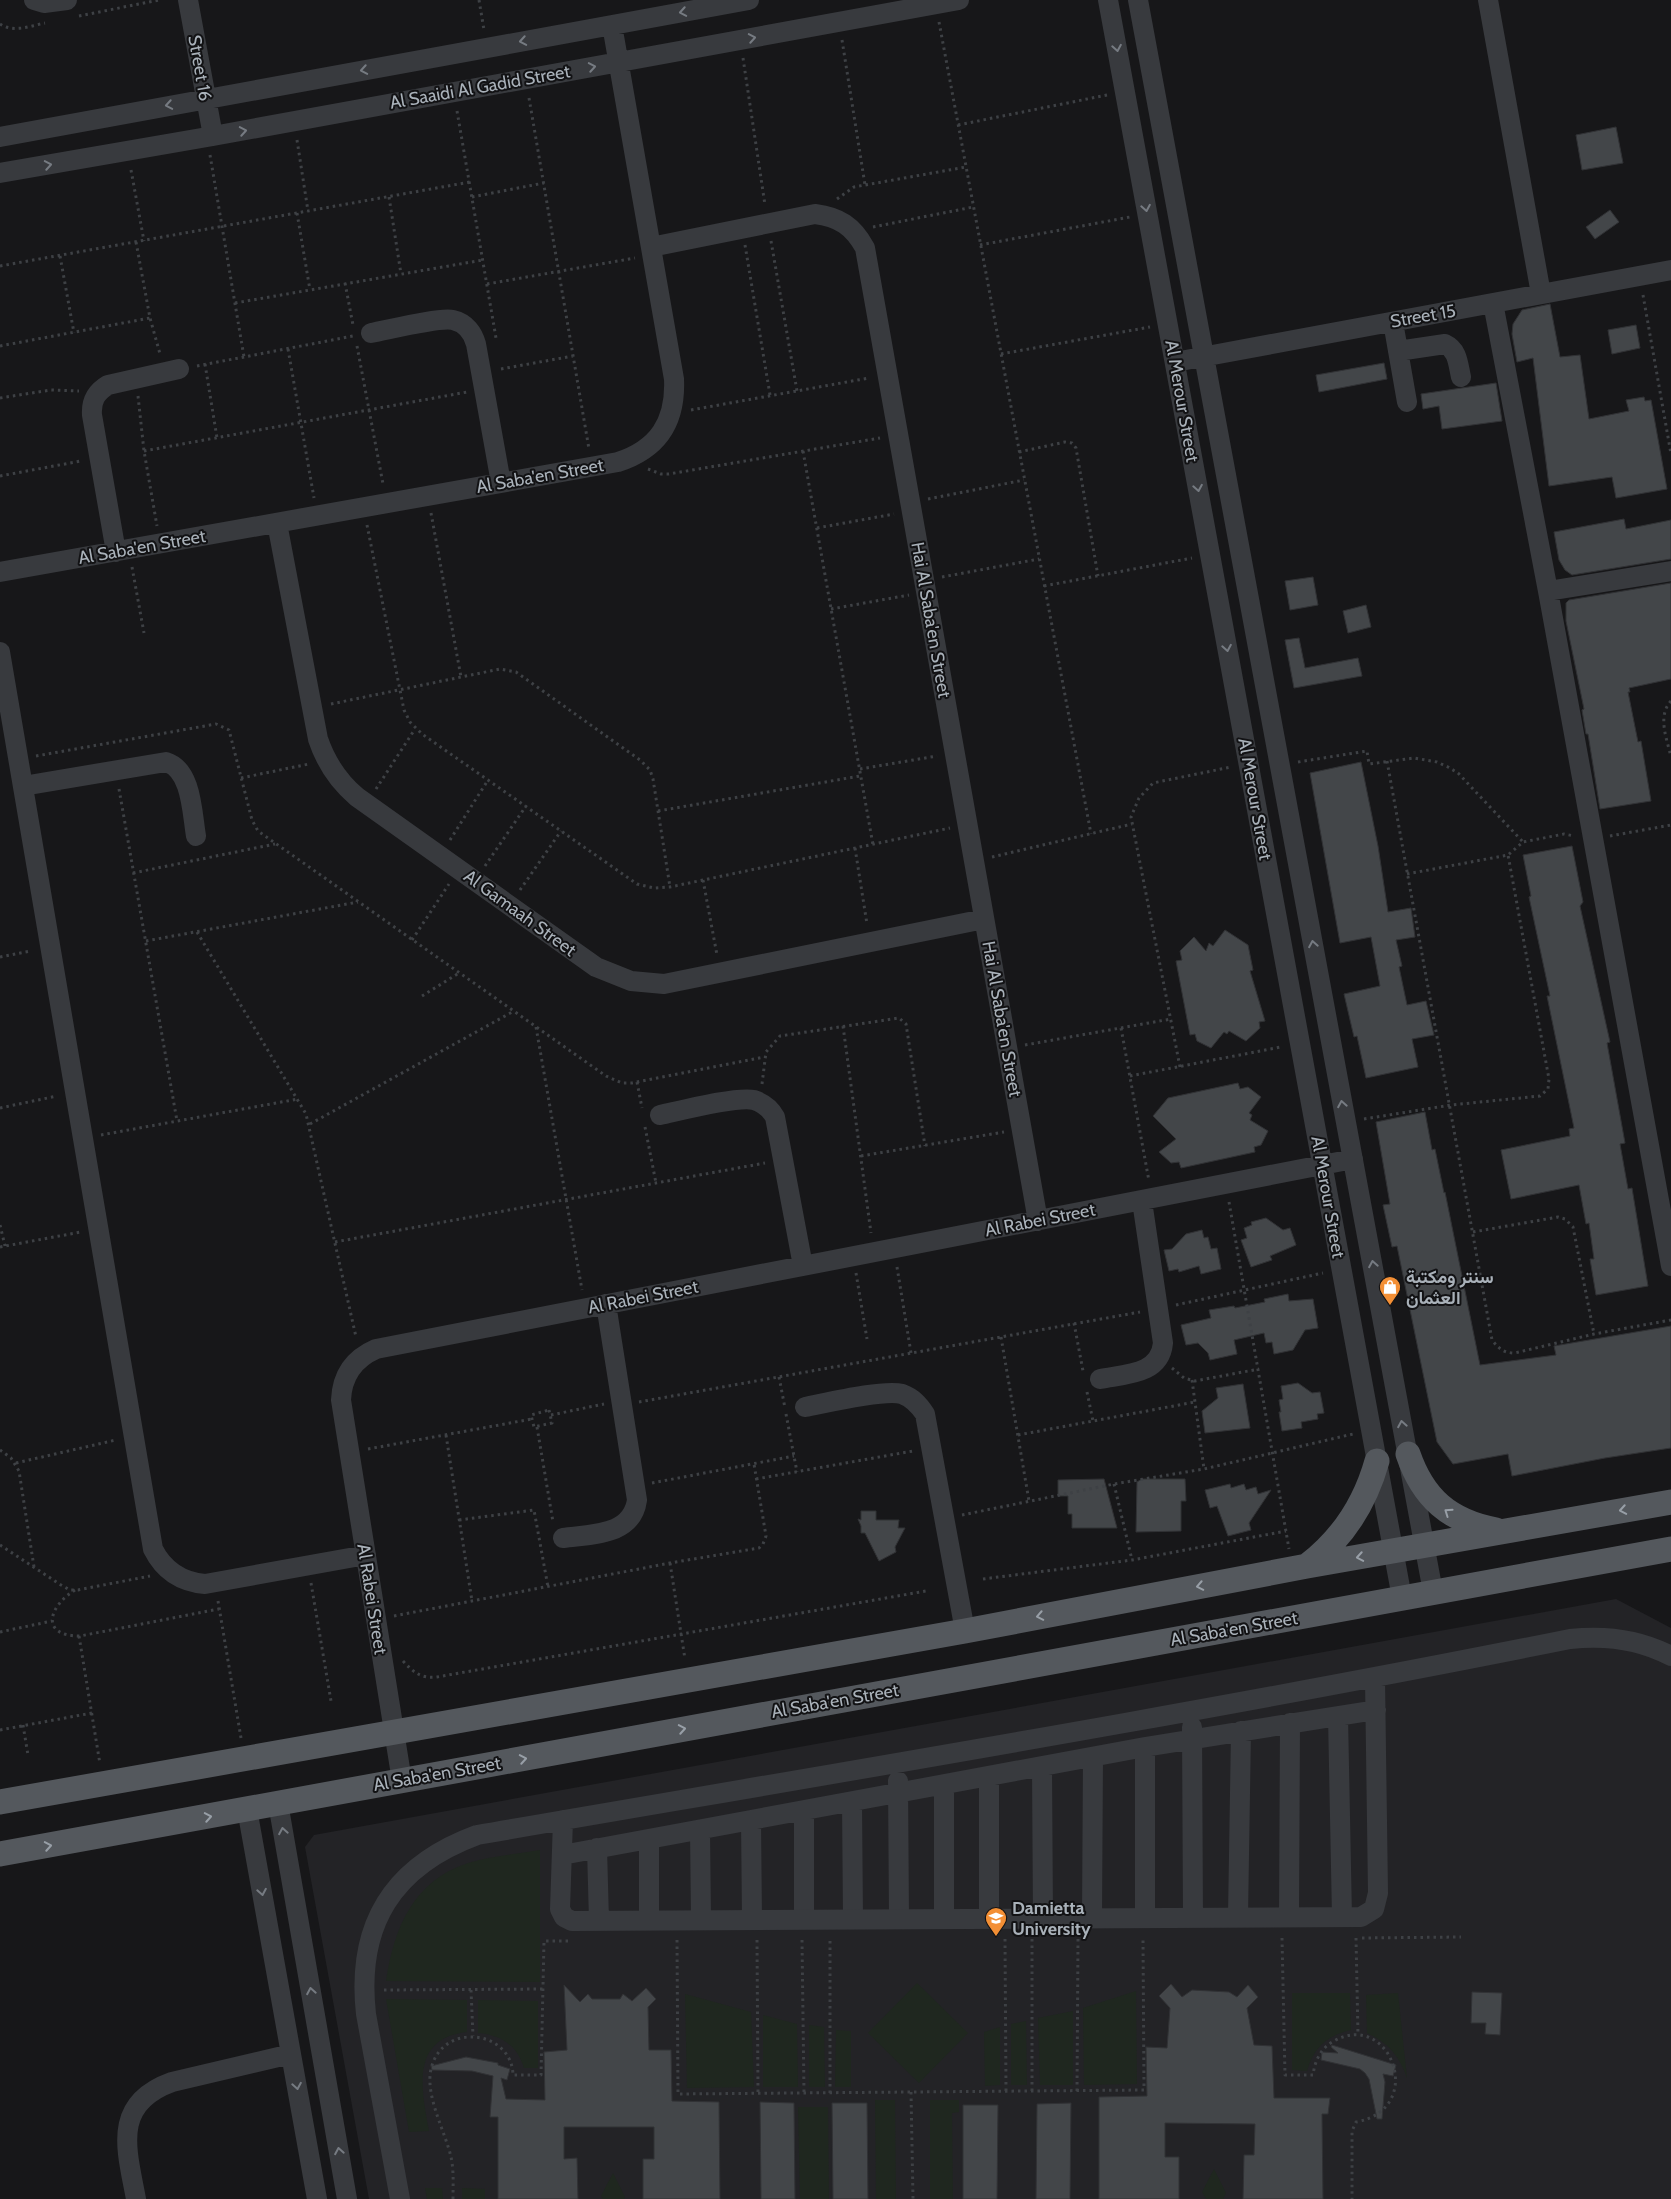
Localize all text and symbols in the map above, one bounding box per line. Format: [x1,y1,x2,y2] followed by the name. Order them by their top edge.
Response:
[679,6,688,16] one-way arrow
[183,33,217,103] street label: Street 16
[747,33,756,44] one-way arrow
[519,35,528,45] one-way arrow
[1111,44,1121,52] one-way arrow
[388,60,572,114] street label: Al Saaidi Al Gadid Street
[587,62,596,73] one-way arrow
[359,64,368,75] one-way arrow
[165,100,174,110] one-way arrow
[238,126,247,136] one-way arrow
[44,160,52,170] one-way arrow
[1141,203,1151,212] one-way arrow
[1389,299,1457,333] street label: Street 15
[1160,338,1204,464] street label: Al Merour Street
[475,454,605,498] street label: Al Saba'en Street
[1192,484,1203,492] one-way arrow
[77,525,207,569] street label: Al Saba'en Street
[906,540,956,700] street label: Hai Al Saba'en Street
[1222,644,1232,652] one-way arrow
[1233,736,1277,862] street label: Al Merour Street
[460,865,580,961] street label: Al Gamaah Street
[977,939,1027,1099] street label: Hai Al Saba'en Street
[1309,940,1319,949] one-way arrow
[1338,1100,1348,1109] one-way arrow
[1306,1134,1350,1260] street label: Al Merour Street
[983,1199,1097,1241] street label: Al Rabei Street
[1368,1260,1378,1268] one-way arrow
[1406,1266,1494,1309] place label: سنتر ومكتبة العثمان
[1378,1275,1402,1306] shop icon: سنتر ومكتبة العثمان
[586,1276,700,1318] street label: Al Rabei Street
[1398,1419,1408,1428] one-way arrow
[1619,1505,1627,1515] one-way arrow
[1444,1509,1454,1518] one-way arrow
[352,1542,392,1656] street label: Al Rabei Street
[1355,1551,1364,1561] one-way arrow
[1195,1581,1204,1591] one-way arrow
[1169,1607,1299,1651] street label: Al Saba'en Street
[1036,1611,1045,1621] one-way arrow
[770,1679,900,1723] street label: Al Saba'en Street
[678,1725,687,1735] one-way arrow
[372,1752,502,1796] street label: Al Saba'en Street
[518,1754,527,1764] one-way arrow
[203,1812,212,1822] one-way arrow
[279,1826,289,1835] one-way arrow
[44,1841,52,1851] one-way arrow
[256,1888,266,1896] one-way arrow
[1012,1897,1091,1940] place label: Damietta University
[984,1906,1008,1937] school or university icon: Damietta University
[307,1987,317,1995] one-way arrow
[291,2082,301,2091] one-way arrow
[335,2147,345,2155] one-way arrow

